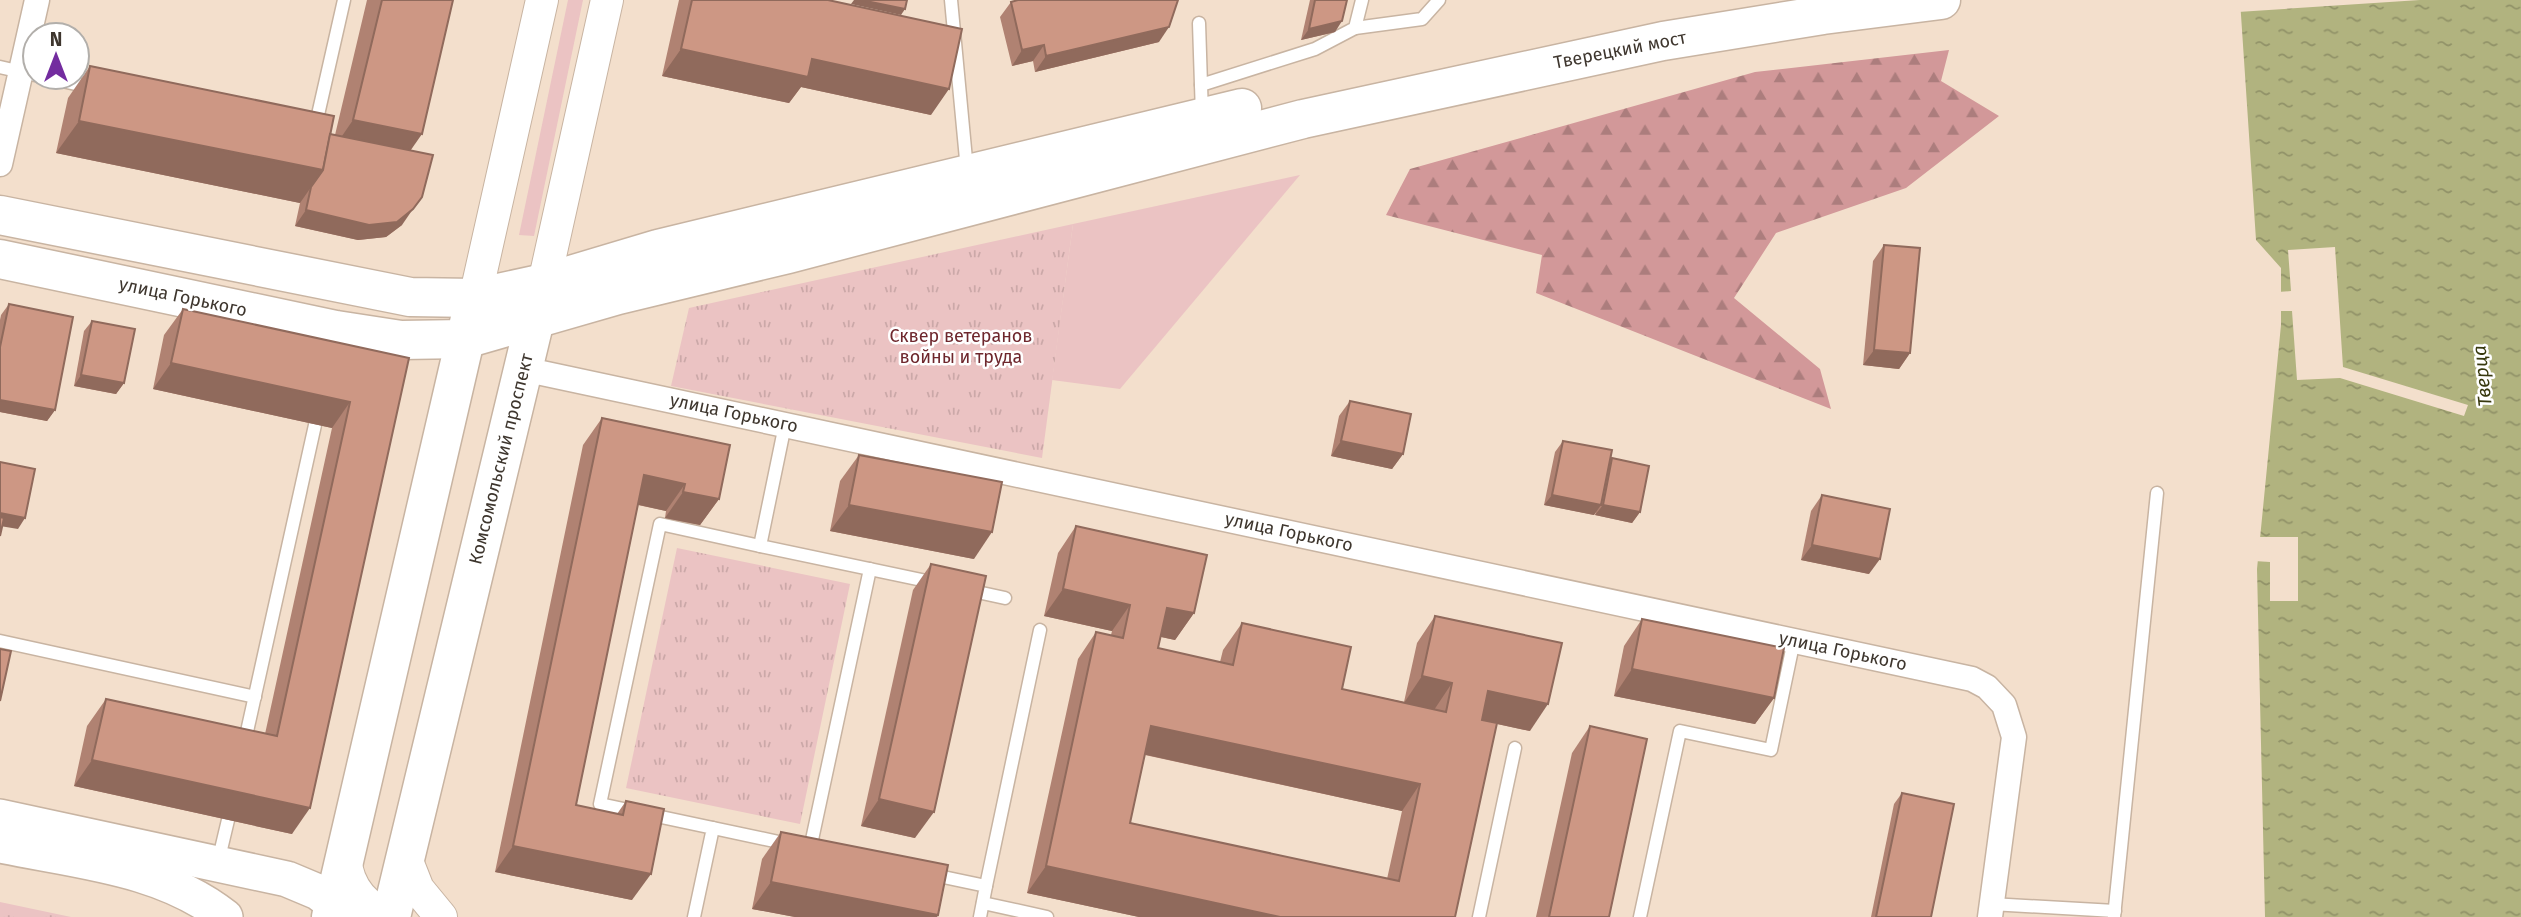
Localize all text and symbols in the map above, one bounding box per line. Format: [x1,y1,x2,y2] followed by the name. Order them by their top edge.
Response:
[21,21,91,91] north arrow
[1552,26,1689,74] street label: Тверецкий мост
[50,28,62,51] text: N
[117,273,249,321] street label: улица Горького
[889,325,1033,368] park label: Сквер ветеранов войны и труда
[2467,344,2497,408] water label: Тверца
[464,351,538,567] street label: Комсомольский проспект
[668,389,800,437] street label: улица Горького
[1223,508,1355,556] street label: улица Горького
[1777,627,1909,675] street label: улица Горького

